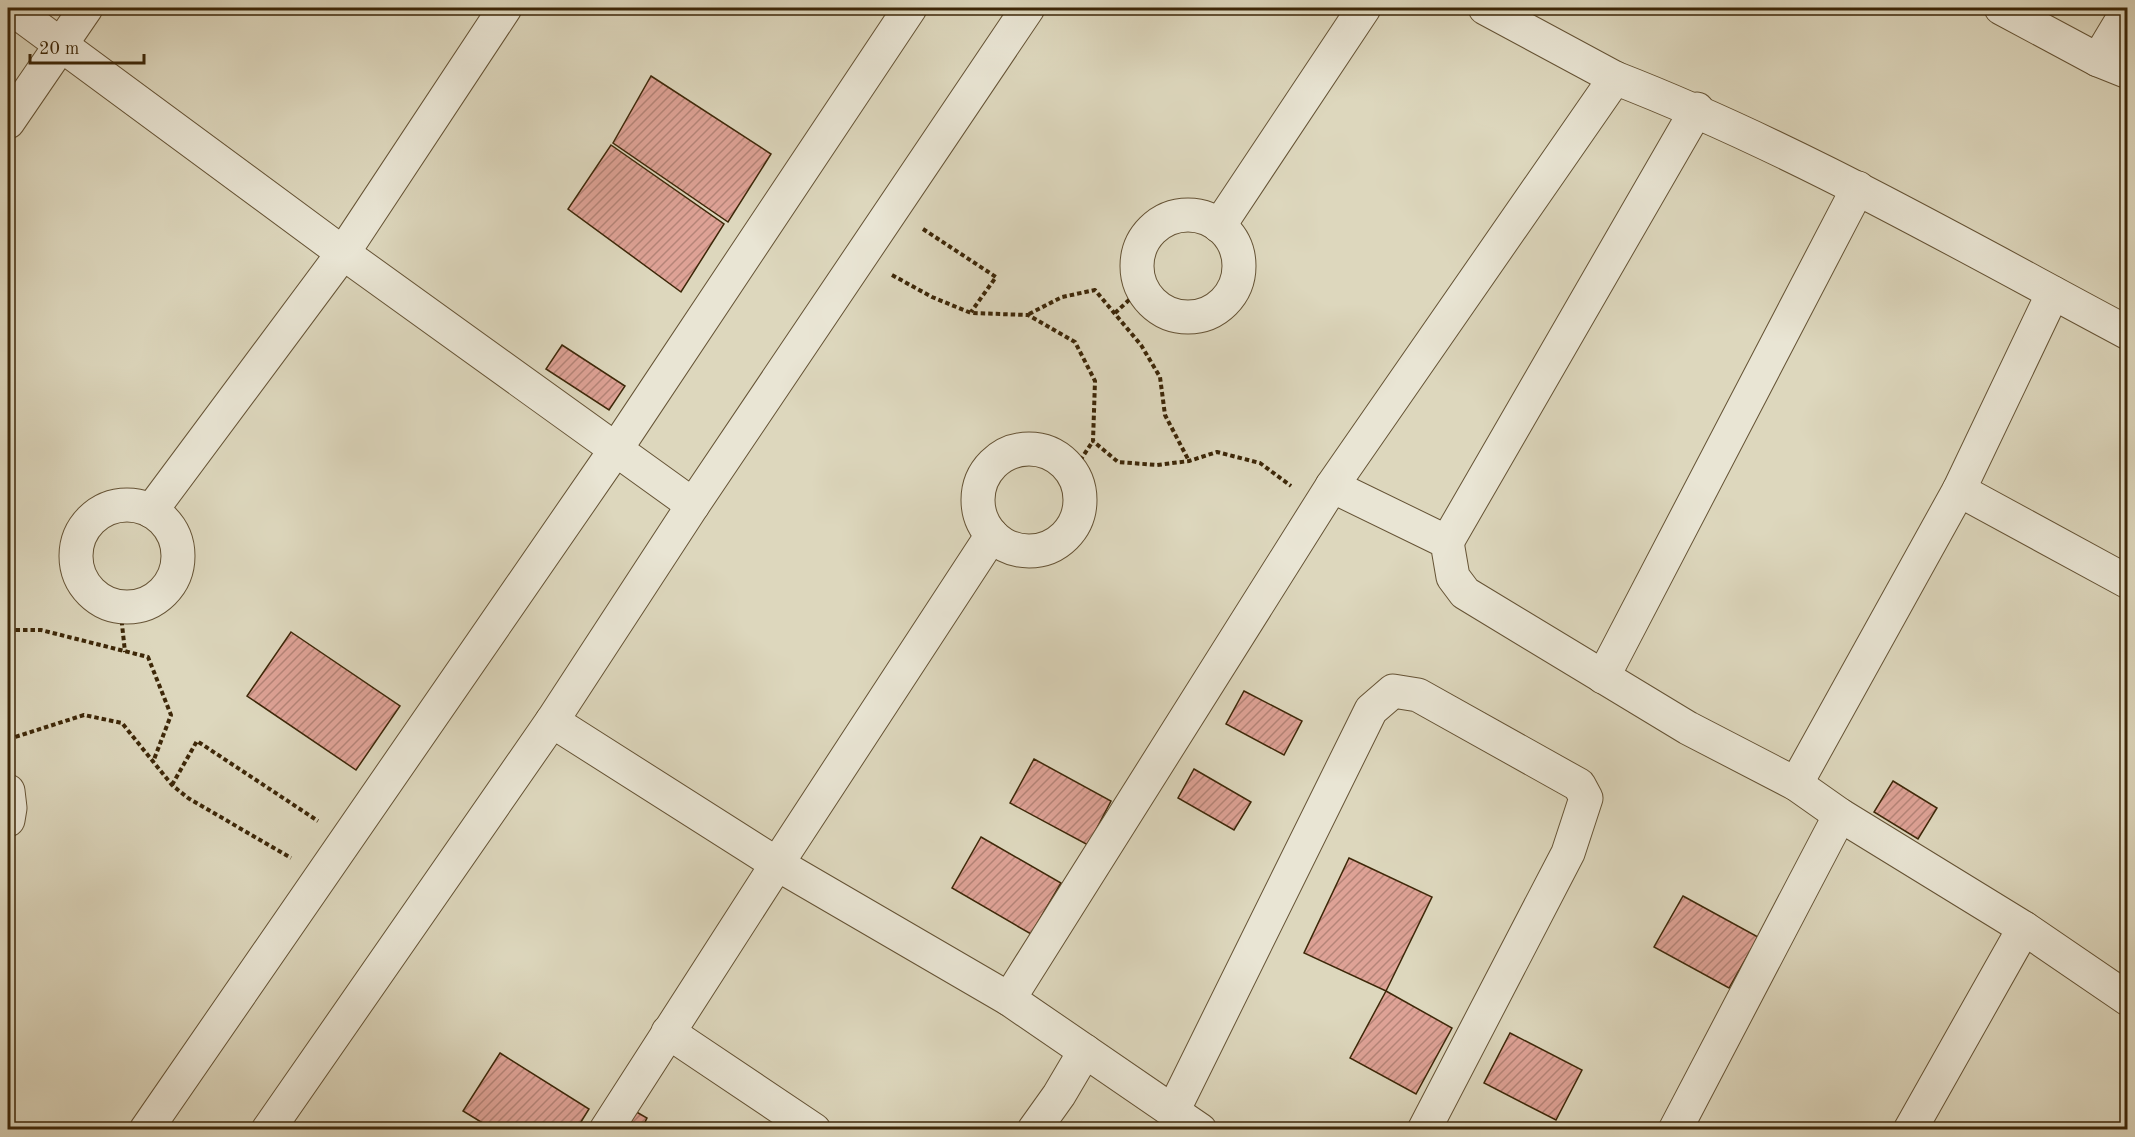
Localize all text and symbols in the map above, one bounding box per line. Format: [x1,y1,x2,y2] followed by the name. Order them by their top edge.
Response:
[30,27,144,65] scale bar
[39,40,79,58] text: 20 m

